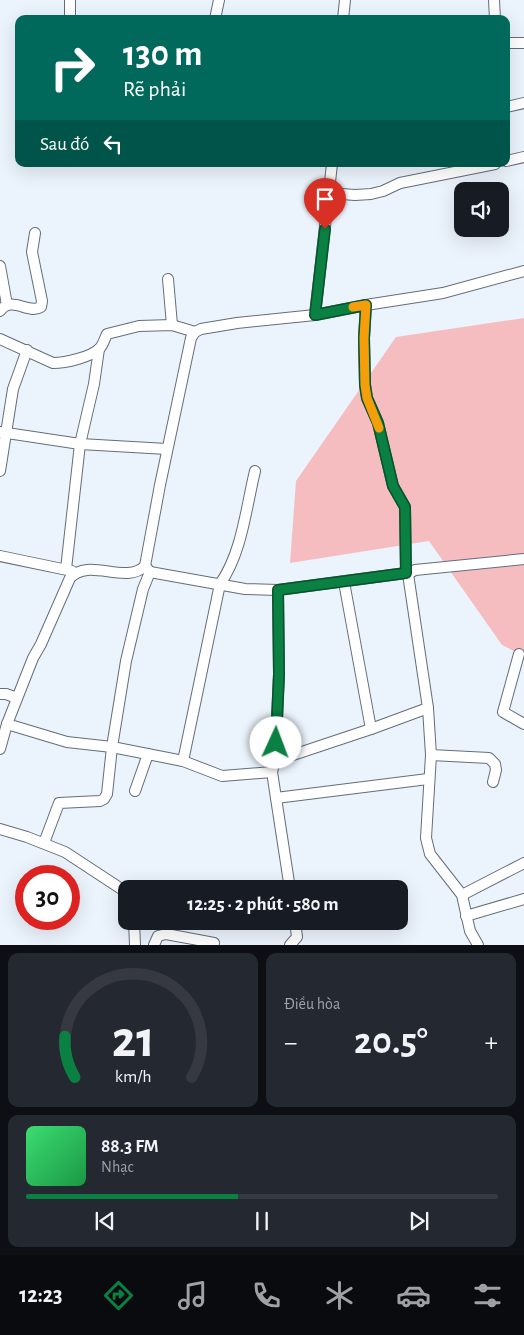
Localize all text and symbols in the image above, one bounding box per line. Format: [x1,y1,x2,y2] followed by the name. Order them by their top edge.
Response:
[40,35,105,100] icon: right
[123,37,202,72] text: 130 m
[123,78,186,100] text: Rẽ phải
[99,130,127,158] icon: left
[40,135,89,154] text: Sau đó
[304,178,346,229] pin
[454,182,509,237] map controls
[454,182,509,237] button: sound
[311,185,339,213] icon: arrive
[249,716,301,768] position arrow
[15,865,80,930] speed limit sign: 30
[187,895,339,914] text: 12:25 · 2 phút · 580 m
[284,996,340,1012] text: Điều hòa
[111,1014,155,1066] text: 21
[354,1023,428,1061] text: 20.5°
[284,1029,297,1057] text: −
[485,1029,498,1057] text: +
[115,1068,151,1086] text: km/h
[101,1137,159,1156] text: 88.3 FM
[101,1159,134,1175] text: Nhạc
[91,1207,119,1235] icon: previous
[248,1207,276,1235] icon: pause
[405,1207,433,1235] icon: next
[101,1278,136,1313] icon: directions
[175,1278,210,1313] icon: music
[249,1278,284,1313] icon: phone
[322,1278,357,1313] icon: climate
[396,1278,431,1313] icon: car
[470,1278,505,1313] icon: filters
[19,1284,63,1306] text: 12:23

